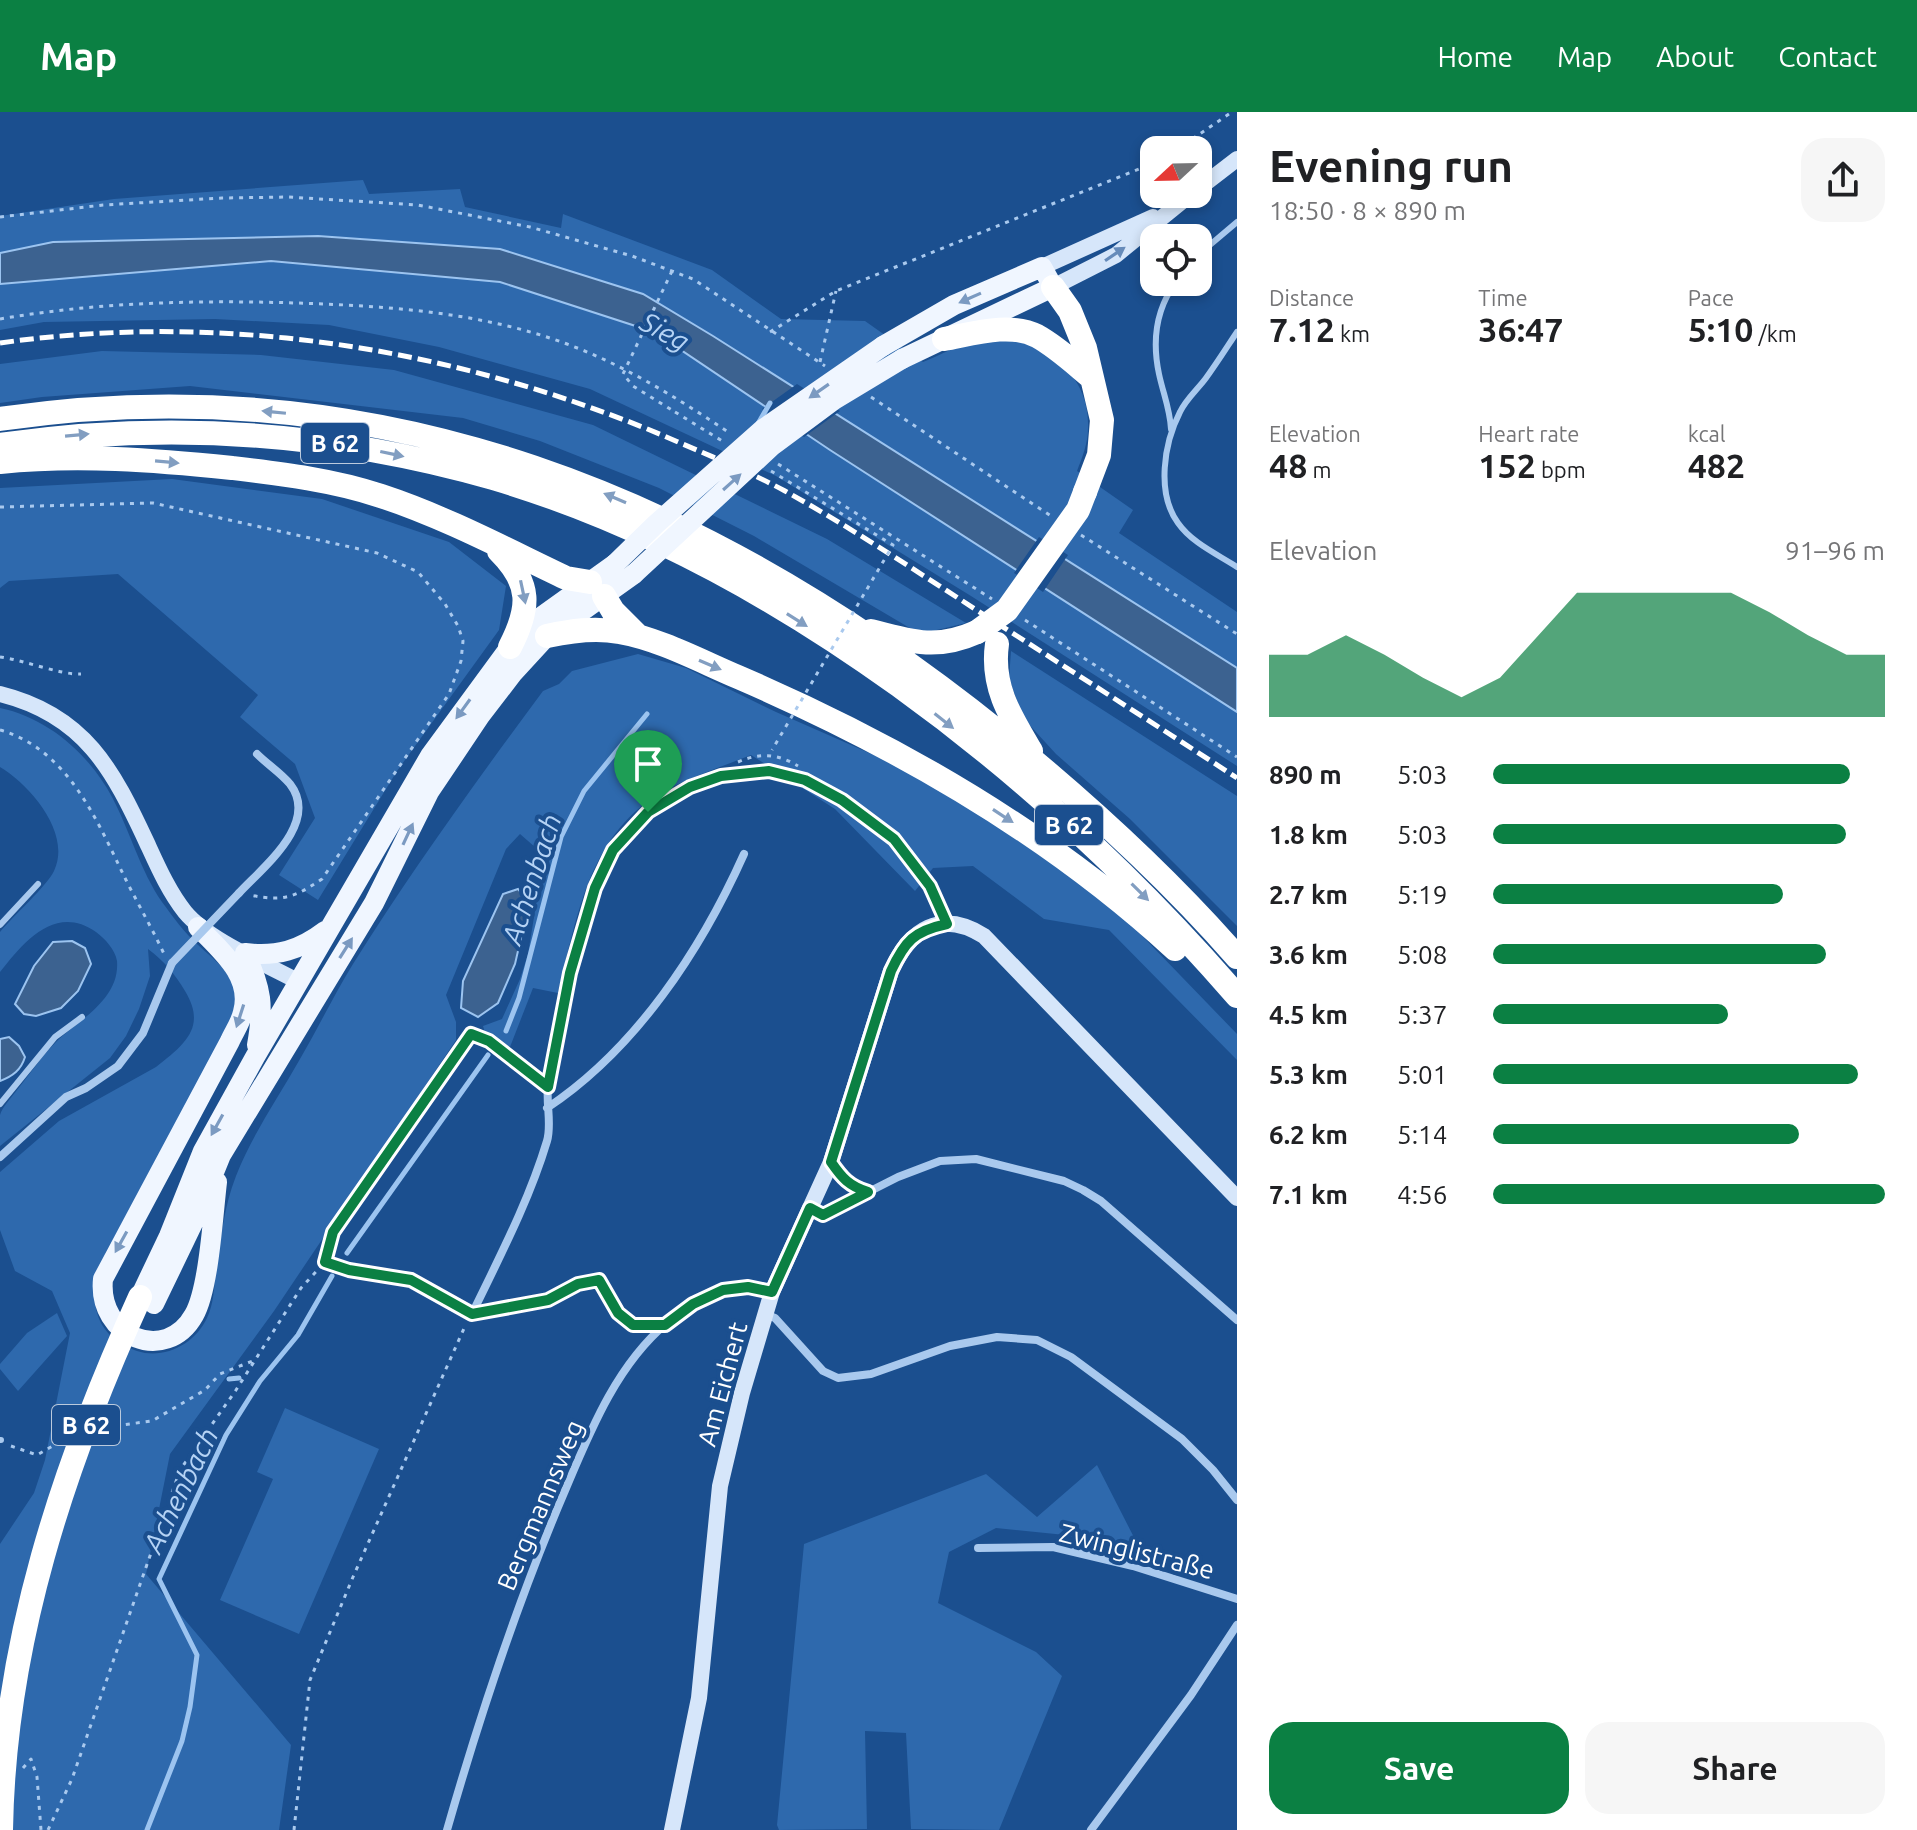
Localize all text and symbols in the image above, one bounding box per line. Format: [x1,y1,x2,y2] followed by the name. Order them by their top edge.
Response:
[40,35,117,77] text: Map
[1438,41,1513,72] text: Home
[1557,41,1612,72] text: Map
[1656,41,1734,72] text: About
[1778,41,1877,72] text: Contact
[1140,136,1212,208] north arrow
[1140,136,1212,296] map controls
[1801,138,1885,222] button: share
[1269,141,1513,190] text: Evening run
[1269,196,1466,225] text: 18:50 · 8 × 890 m
[1140,224,1212,296] button: locate
[1104,247,1125,262] one-way arrow
[1269,285,1354,310] text: Distance
[1478,285,1528,310] text: Time
[1688,285,1734,310] text: Pace
[959,291,982,305] one-way arrow
[635,305,695,357] water label: Sieg
[1269,310,1335,348] text: 7.12
[1478,310,1563,348] text: 36:47
[1688,310,1754,348] text: 5:10
[1335,321,1370,346] text: km
[1754,321,1797,346] text: /km
[808,383,829,398] one-way arrow
[261,405,286,418] one-way arrow
[1269,421,1361,446] text: Elevation
[1478,421,1580,446] text: Heart rate
[1688,421,1726,446] text: kcal
[301,423,369,463] road number: B 62
[65,429,90,442] one-way arrow
[1269,446,1307,484] text: 48
[1478,446,1536,484] text: 152
[1688,446,1745,484] text: 482
[379,448,404,461] one-way arrow
[155,455,180,468] one-way arrow
[1307,457,1331,482] text: m
[1536,457,1586,482] text: bpm
[723,473,742,491] one-way arrow
[603,491,627,504] one-way arrow
[1269,536,1377,565] text: Elevation
[1785,536,1885,565] text: 91–96 m
[517,579,530,604] one-way arrow
[786,612,808,626] one-way arrow
[699,659,722,672] one-way arrow
[456,699,472,720] one-way arrow
[934,712,954,729] one-way arrow
[614,730,682,812] pin
[626,742,670,786] icon: arrive
[1269,760,1342,789] text: 890 m
[1397,760,1447,789] text: 5:03
[1035,805,1103,845] road number: B 62
[993,809,1014,824] one-way arrow
[495,810,567,950] water label: Achenbach
[1269,820,1348,849] text: 1.8 km
[1397,820,1447,849] text: 5:03
[401,822,415,845] one-way arrow
[1269,880,1348,909] text: 2.7 km
[1397,880,1447,909] text: 5:19
[1130,882,1149,901] one-way arrow
[339,937,353,959] one-way arrow
[1269,940,1348,969] text: 3.6 km
[1397,940,1447,969] text: 5:08
[1269,1000,1348,1029] text: 4.5 km
[1397,1000,1447,1029] text: 5:37
[233,1004,246,1028] one-way arrow
[1269,1060,1348,1089] text: 5.3 km
[1397,1060,1447,1089] text: 5:01
[210,1114,224,1137] one-way arrow
[1269,1120,1348,1149] text: 6.2 km
[1397,1120,1447,1149] text: 5:14
[1269,1180,1348,1209] text: 7.1 km
[1397,1180,1447,1209] text: 4:56
[114,1231,128,1253] one-way arrow
[691,1319,753,1449] street label: Am Eichert
[52,1405,120,1445] road number: B 62
[491,1416,589,1594] street label: Bergmannsweg
[136,1422,224,1559] water label: Achenbach
[1057,1518,1217,1584] street label: Zwinglistraße
[1269,1722,1569,1814] button: Save
[1585,1722,1885,1814] button: Share

